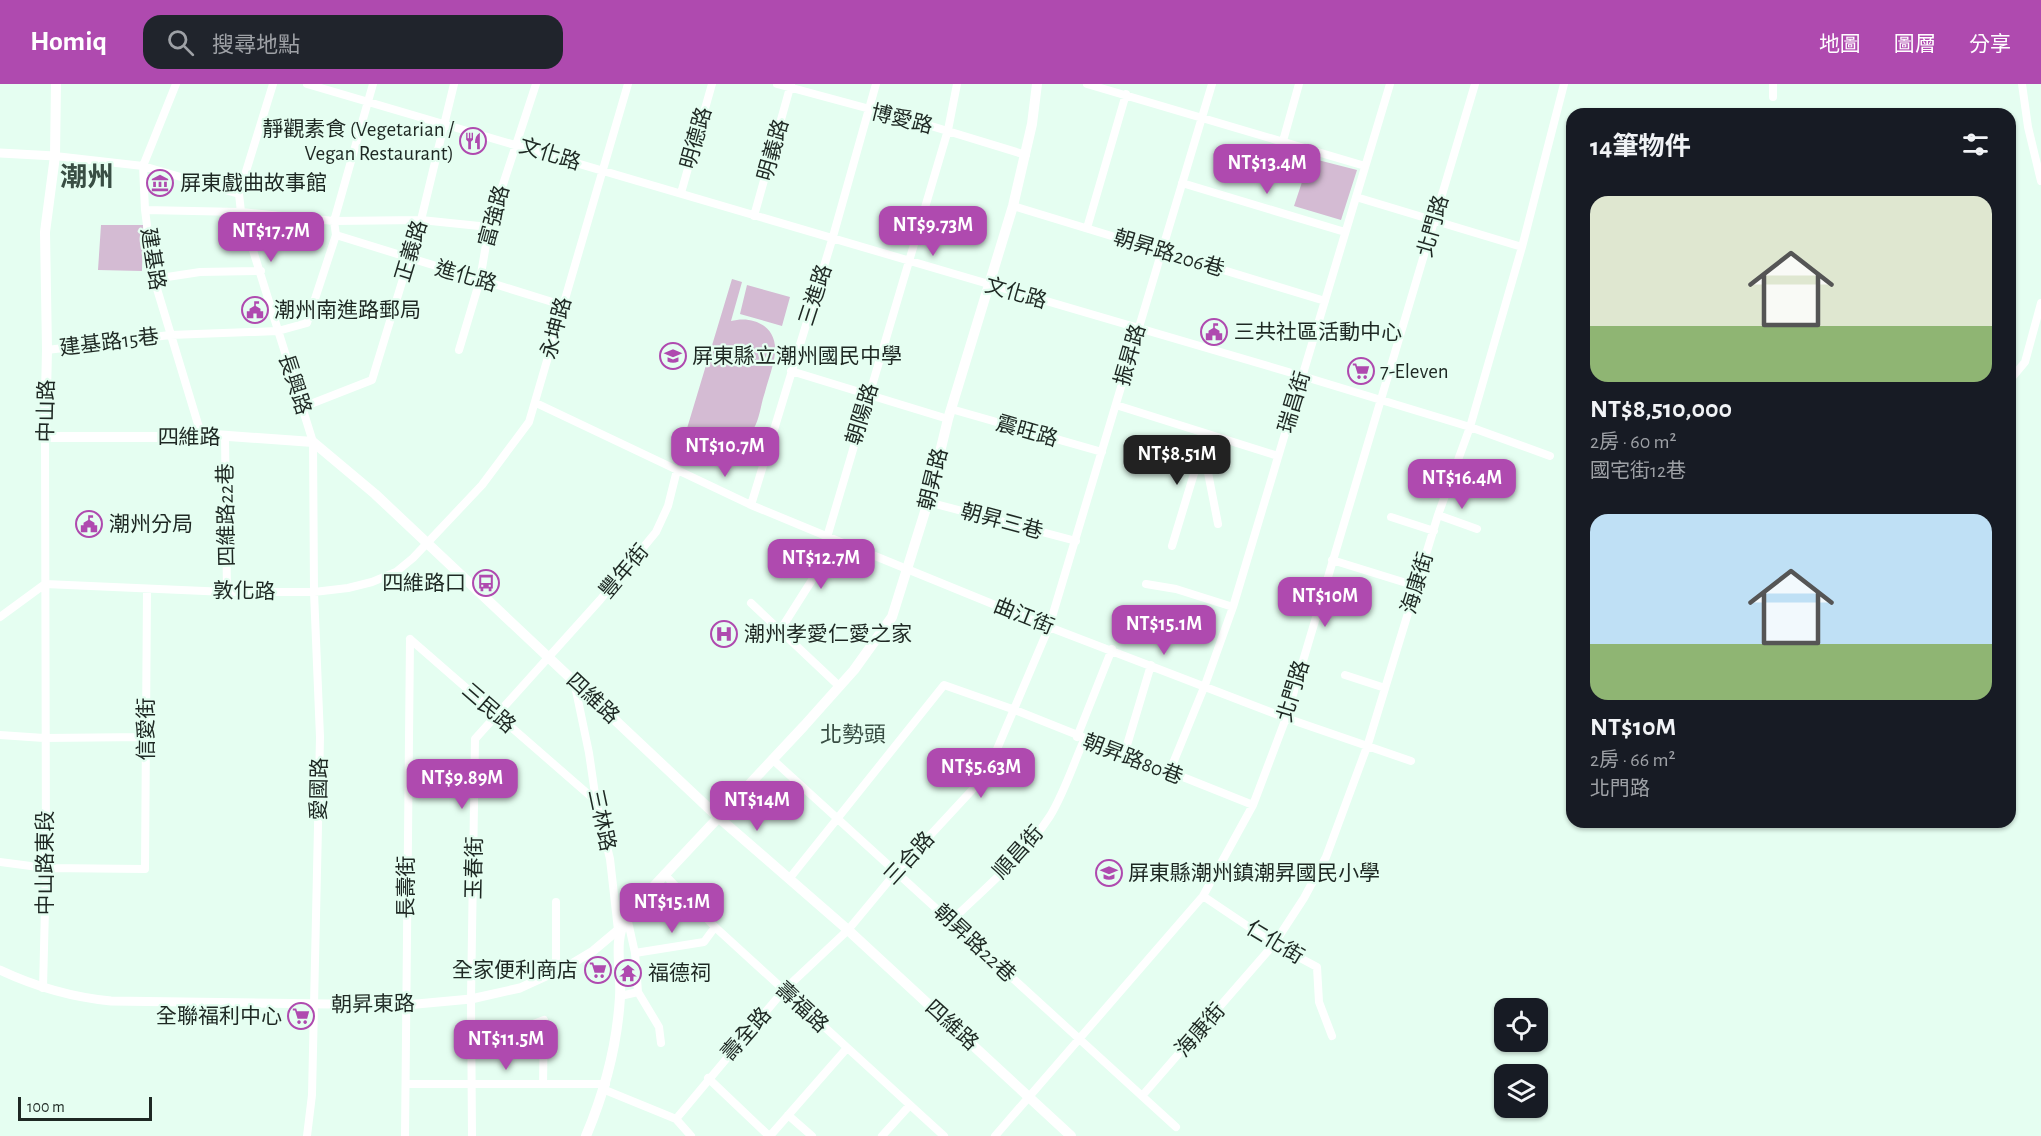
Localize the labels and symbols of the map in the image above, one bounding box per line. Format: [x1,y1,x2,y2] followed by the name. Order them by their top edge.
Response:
[869,101,935,137] street label: 博愛路
[677,105,715,171] street label: 明德路
[754,117,792,183] street label: 明義路
[262,118,455,164] place label: 靜觀素食 (Vegetarian / Vegan Restaurant)
[458,126,488,156] restaurant icon: 靜觀素食 (Vegetarian / Vegan Restaurant)
[517,134,583,174] street label: 文化路
[1205,144,1329,195] pin: NT$13.4M
[60,163,114,191] district label: 潮州
[145,168,175,198] museum icon: 屏東戲曲故事館
[180,171,327,194] place label: 屏東戲曲故事館
[475,183,513,249] street label: 富強路
[1414,193,1452,259] street label: 北門路
[871,206,995,257] pin: NT$9.73M
[209,212,333,263] pin: NT$17.7M
[391,218,431,284] street label: 正義路
[137,226,169,292] street label: 建基路
[1111,226,1227,280] street label: 朝昇路206巷
[433,257,499,295] street label: 進化路
[795,262,835,328] street label: 三進路
[983,274,1049,312] street label: 文化路
[240,295,270,325] public building icon: 潮州南進路郵局
[537,295,575,361] street label: 永坤路
[274,299,421,321] place label: 潮州南進路郵局
[1199,317,1229,347] public building icon: 三共社區活動中心
[1234,321,1402,343] place label: 三共社區活動中心
[1111,322,1149,388] street label: 振昇路
[58,325,160,359] street label: 建基路15巷
[658,341,688,371] school or university icon: 屏東縣立潮州國民中學
[692,345,902,367] place label: 屏東縣立潮州國民中學
[275,351,315,417] street label: 長興路
[1346,356,1376,386] supermarket icon: 7-Eleven
[1380,361,1449,382] place label: 7-Eleven
[1274,369,1314,435] street label: 瑞昌街
[34,379,58,443] street label: 中山路
[842,381,882,447] street label: 朝陽路
[994,412,1060,450] street label: 震旺路
[158,426,221,448] street label: 四維路
[663,427,787,478] pin: NT$10.7M
[1115,435,1239,486] pin: NT$8.51M
[915,446,951,512] street label: 朝昇路
[1400,459,1524,510] pin: NT$16.4M
[214,463,238,567] street label: 四維路22巷
[959,500,1045,542] street label: 朝昇三巷
[74,509,104,539] public building icon: 潮州分局
[109,513,193,535] place label: 潮州分局
[759,539,883,590] pin: NT$12.7M
[595,540,653,602] street label: 豐年街
[1397,550,1437,616] street label: 海康街
[471,568,501,598] bus stop icon: 四維路口
[382,572,466,594] place label: 四維路口
[1276,577,1374,628] pin: NT$10M
[212,579,276,603] street label: 敦化路
[991,594,1057,638] street label: 曲江街
[1102,605,1226,656] pin: NT$15.1M
[709,619,739,649] hospital icon: 潮州孝愛仁愛之家
[744,623,912,645] place label: 潮州孝愛仁愛之家
[1273,658,1313,724] street label: 北門路
[562,668,624,728] street label: 四維路
[458,679,520,737] street label: 三民路
[135,698,157,761] street label: 信愛街
[820,723,886,746] district label: 北勢頭
[1080,730,1186,788] street label: 朝昇路80巷
[919,748,1043,799] pin: NT$5.63M
[307,757,331,821] street label: 愛國路
[400,759,524,810] pin: NT$9.89M
[708,781,806,832] pin: NT$14M
[585,787,619,853] street label: 三林路
[34,811,56,916] street label: 中山路東段
[989,821,1047,883] street label: 順昌街
[880,827,938,889] street label: 三合路
[462,836,486,900] street label: 玉春街
[395,856,417,919] street label: 長壽街
[1094,858,1124,888] school or university icon: 屏東縣潮州鎮潮昇國民小學
[1128,862,1380,884] place label: 屏東縣潮州鎮潮昇國民小學
[610,883,734,934] pin: NT$15.1M
[930,900,1020,986] street label: 朝昇路22巷
[1242,916,1308,968] street label: 仁化街
[583,955,613,985] supermarket icon: 全家便利商店
[613,958,643,988] temple icon: 福德祠
[452,959,578,981] place label: 全家便利商店
[648,962,711,984] place label: 福德祠
[771,977,833,1037] street label: 壽福路
[331,992,415,1016] street label: 朝昇東路
[921,996,983,1054] street label: 四維路
[1171,999,1229,1061] street label: 海康街
[286,1001,316,1031] supermarket icon: 全聯福利中心
[717,1003,775,1065] street label: 壽全路
[156,1005,282,1027] place label: 全聯福利中心
[444,1020,568,1071] pin: NT$11.5M
[18,1094,152,1122] scale bar

